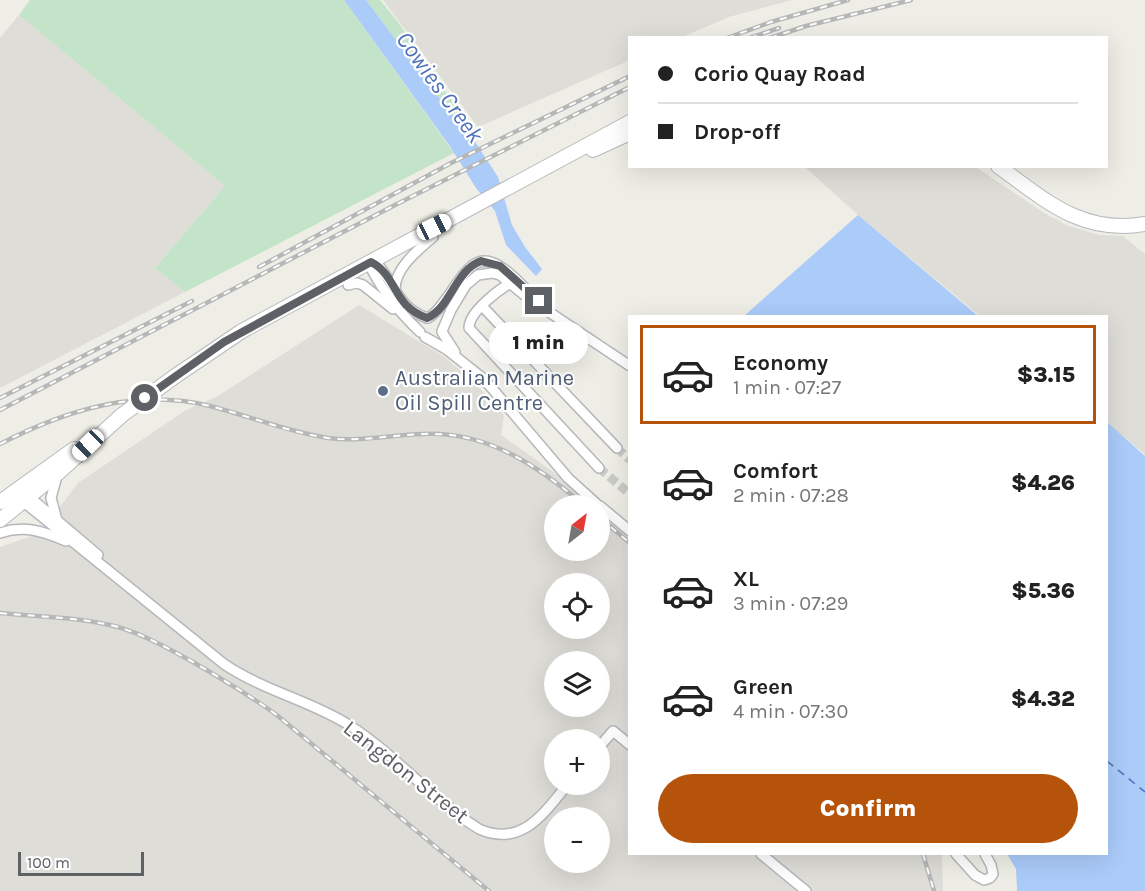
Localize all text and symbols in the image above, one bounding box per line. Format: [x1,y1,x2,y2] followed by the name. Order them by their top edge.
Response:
[390,26,490,149] water label: Cowies Creek
[694,61,866,87] text: Corio Quay Road
[694,119,780,145] text: Drop-off
[414,211,454,243] car
[525,287,552,314] route end
[490,322,588,364] callout: 1 min
[512,331,565,354] text: 1 min
[661,348,715,402] icon: car
[733,350,828,376] text: Economy
[1017,362,1075,388] text: $3.15
[395,365,574,416] place label: Australian Marine Oil Spill Centre
[733,376,841,399] text: 1 min · 07:27
[131,384,158,411] route start
[376,384,390,398] marker: Australian Marine Oil Spill Centre
[69,426,107,464] car
[661,456,715,510] icon: car
[733,458,818,484] text: Comfort
[1011,470,1075,496] text: $4.26
[733,484,849,507] text: 2 min · 07:28
[544,495,610,561] north arrow
[544,495,610,873] map controls
[661,564,715,618] icon: car
[733,566,759,592] text: XL
[544,573,610,639] button: locate
[1011,578,1075,604] text: $5.36
[733,592,848,615] text: 3 min · 07:29
[544,651,610,717] button: layers
[661,672,715,726] icon: car
[733,674,794,700] text: Green
[1011,686,1075,712] text: $4.32
[733,700,848,723] text: 4 min · 07:30
[338,715,474,829] street label: Langdon Street
[544,729,610,795] button: +
[658,774,1078,843] button: Confirm
[544,807,610,873] button: −
[18,849,144,876] scale bar
[27,853,70,872] text: 100 m

